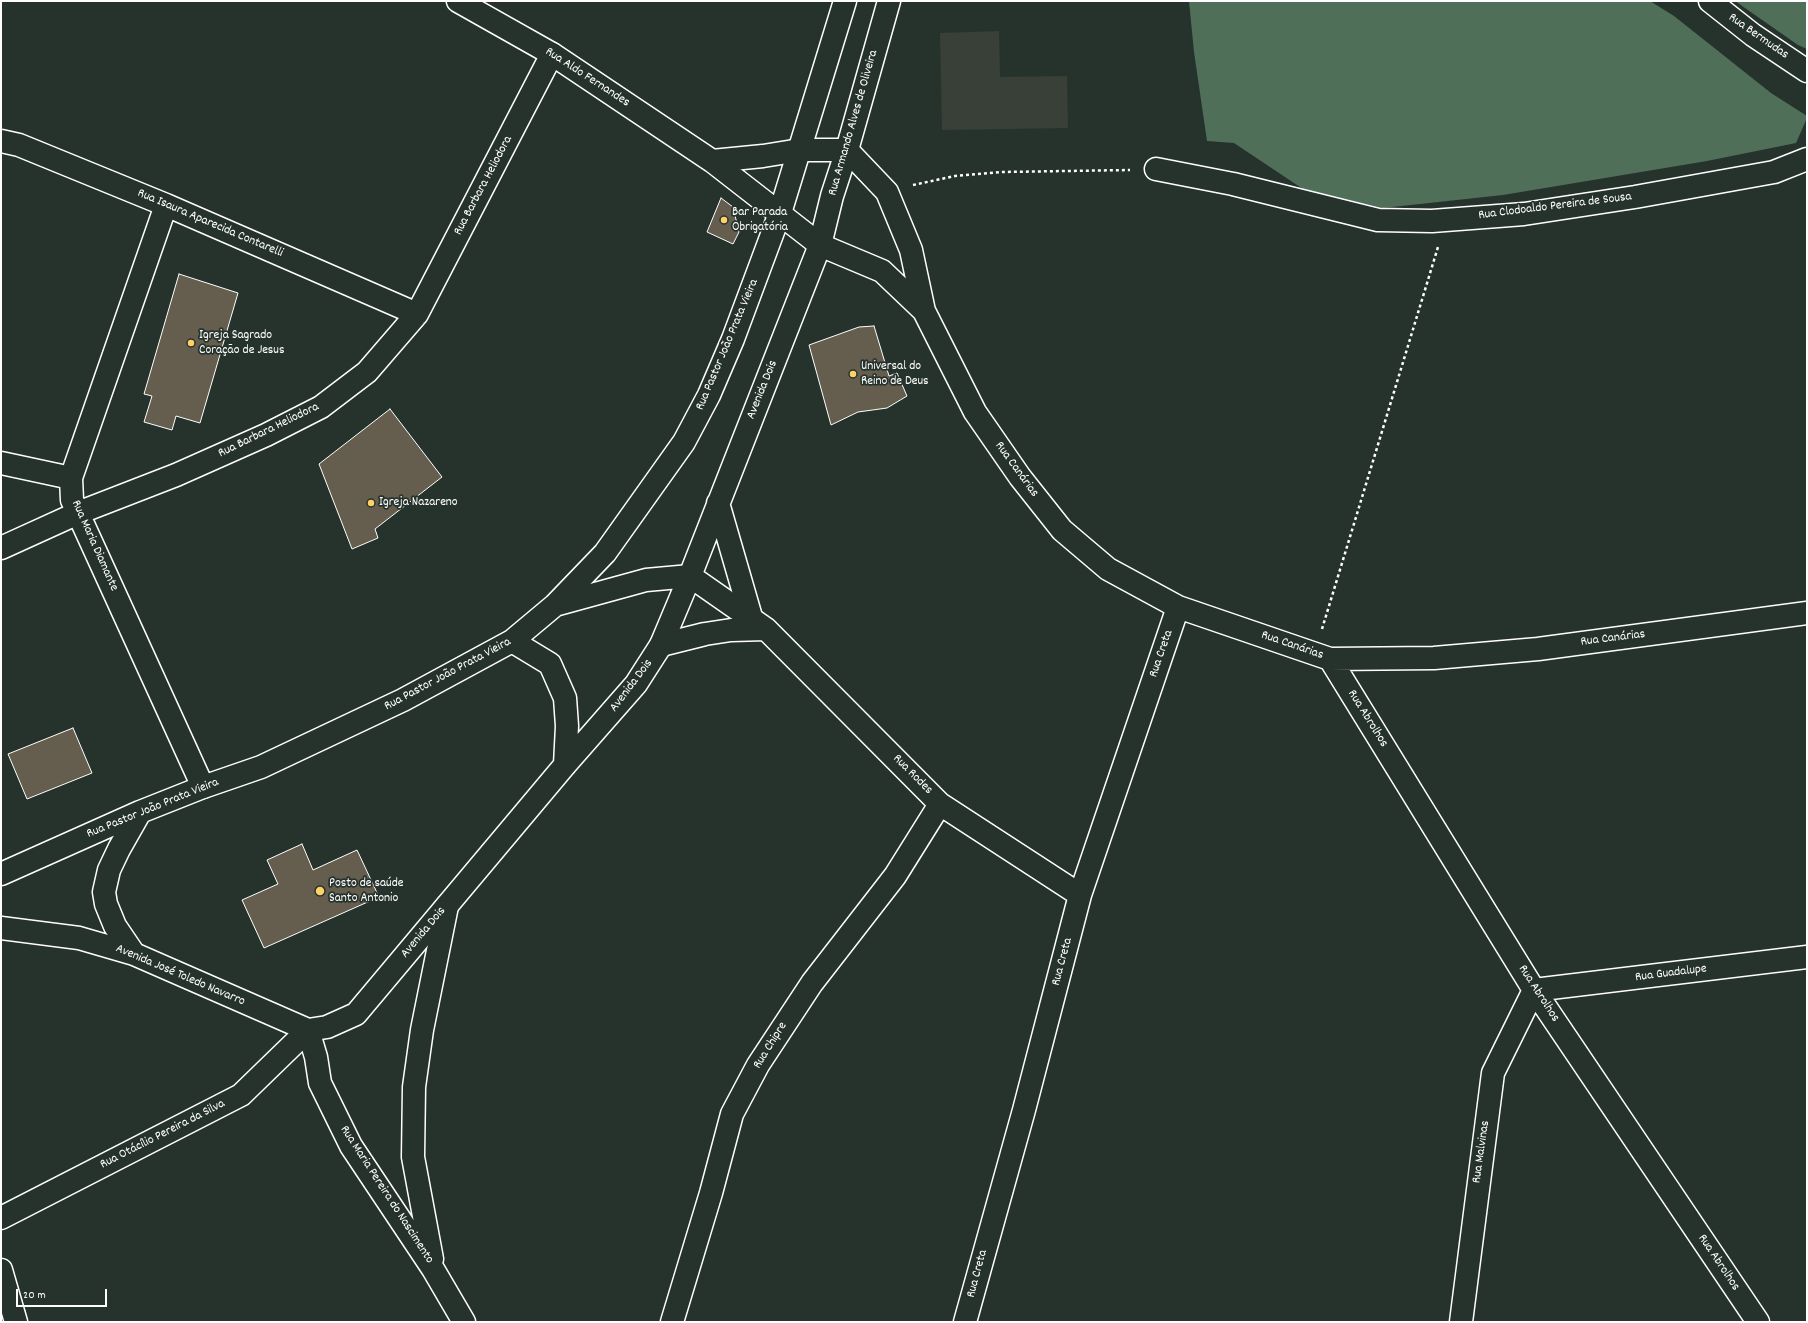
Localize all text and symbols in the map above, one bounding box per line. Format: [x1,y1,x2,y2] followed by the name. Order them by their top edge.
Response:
[1725,11,1791,63] street label: Rua Bermudas
[542,45,632,111] street label: Rua Aldo Fernandes
[826,48,882,198] street label: Rua Armando Alves de Oliveira
[451,134,517,238] street label: Rua Barbara Heliodora
[135,186,285,262] street label: Rua Isaura Aparecida Contarelli
[1478,190,1632,224] street label: Rua Clodoaldo Pereira de Sousa
[732,205,788,236] place label: Bar Parada Obrigatória
[719,215,729,225] marker: Bar Parada Obrigatória
[693,277,763,413] street label: Rua Pastor João Prata Vieira
[199,328,284,359] place label: Igreja Sagrado Coração de Jesus
[186,338,196,348] marker: Igreja Sagrado Coração de Jesus
[744,358,782,422] street label: Avenida Dois
[861,359,928,390] place label: Universal do Reino de Deus
[848,369,858,379] marker: Universal do Reino de Deus
[216,400,322,462] street label: Rua Barbara Heliodora
[991,439,1041,501] street label: Rua Canárias
[379,495,458,511] place label: Igreja Nazareno
[67,498,121,594] street label: Rua Maria Diamante
[366,498,376,508] marker: Igreja Nazareno
[1580,627,1646,651] street label: Rua Canárias
[1147,628,1177,680] street label: Rua Creta
[1259,628,1325,664] street label: Rua Canárias
[382,635,514,715] street label: Rua Pastor João Prata Vieira
[607,656,657,716] street label: Avenida Dois
[1343,687,1391,751] street label: Rua Abrolhos
[889,752,935,798] street label: Rua Rodes
[85,775,221,843] street label: Rua Pastor João Prata Vieira
[329,876,404,907] place label: Posto de saúde Santo Antonio
[314,885,326,897] marker: Posto de saúde Santo Antonio
[398,904,450,962] street label: Avenida Dois
[1049,936,1077,988] street label: Rua Creta
[113,942,247,1010] street label: Avenida José Toledo Navarro
[1634,962,1708,986] street label: Rua Guadalupe
[1514,963,1562,1025] street label: Rua Abrolhos
[751,1020,791,1072] street label: Rua Chipre
[98,1097,228,1173] street label: Rua Otácílio Pereira da Silva
[1470,1120,1494,1184] street label: Rua Malvinas
[336,1123,436,1267] street label: Rua Maria Pereira do Nascimento
[1693,1232,1743,1294] street label: Rua Abrolhos
[964,1248,992,1300] street label: Rua Creta
[18,1281,109,1307] scale bar
[23,1287,46,1304] text: 20 m

